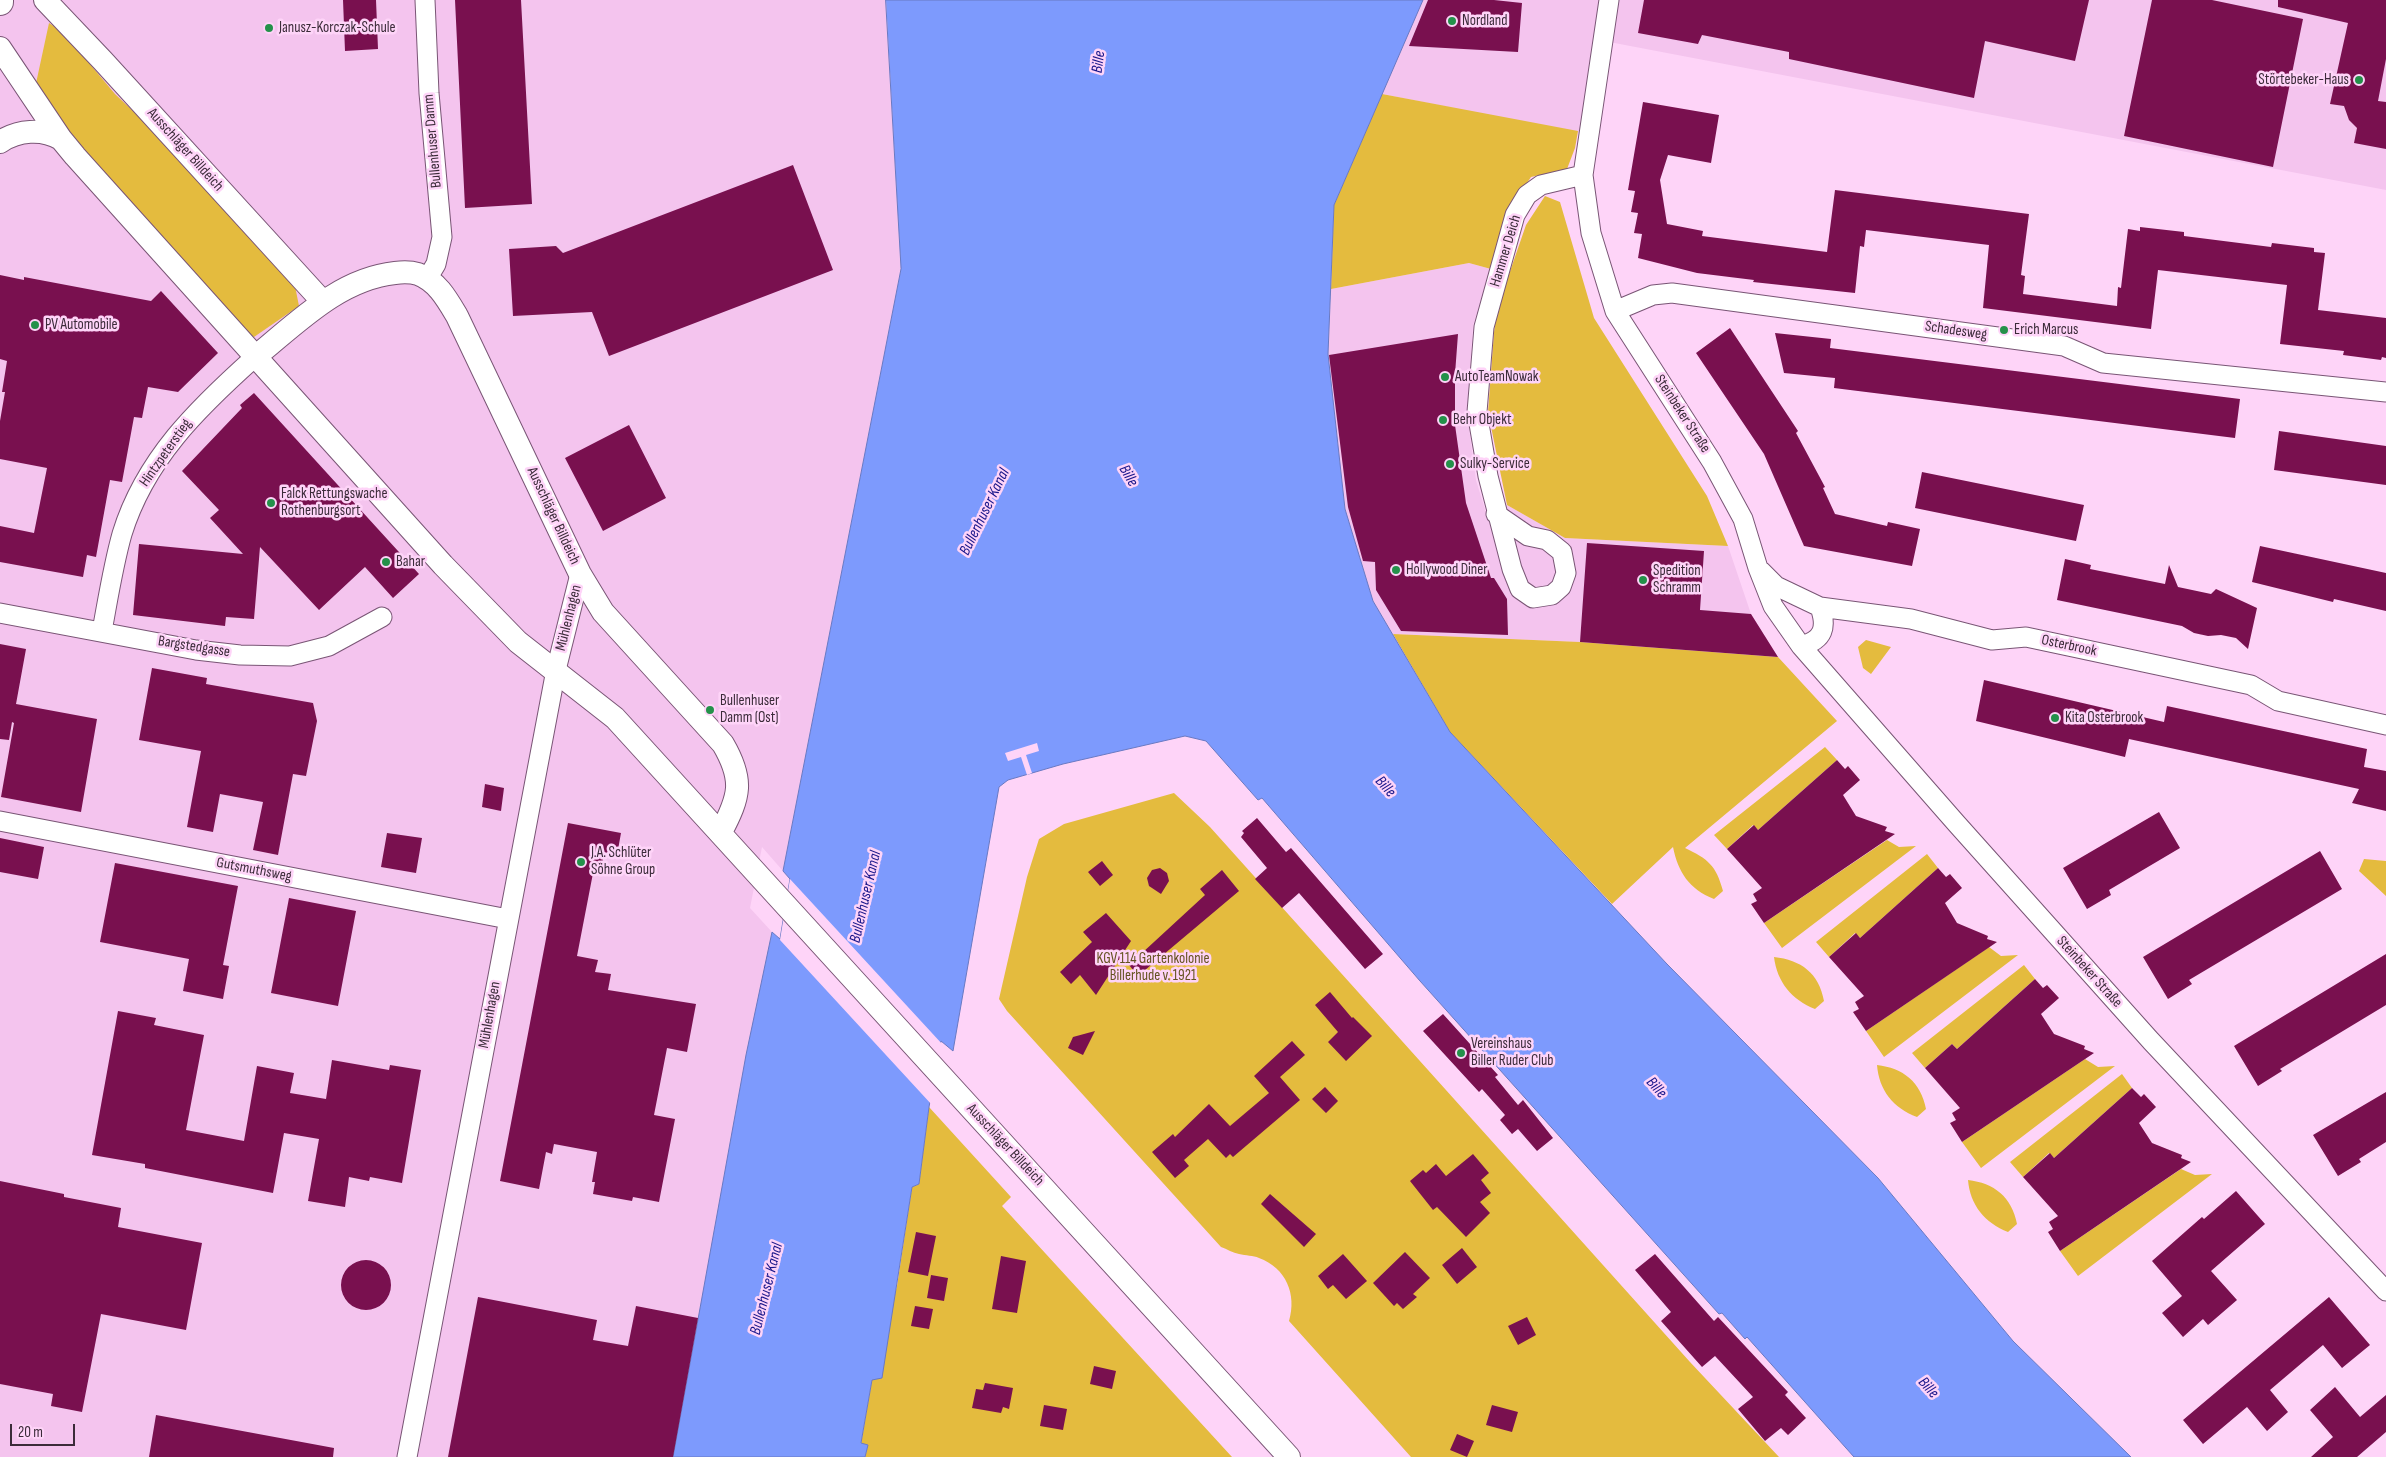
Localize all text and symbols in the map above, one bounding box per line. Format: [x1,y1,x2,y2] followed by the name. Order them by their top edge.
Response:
[1462,12,1507,30] place label: Nordland
[1446,15,1458,27] marker: Nordland
[279,19,395,37] place label: Janusz-Korczak-Schule
[263,22,275,34] marker: Janusz-Korczak-Schule
[1088,50,1110,74] water label: Bille
[2258,71,2349,89] place label: Störtebeker-Haus
[2353,74,2365,86] marker: Störtebeker-Haus
[420,93,446,189] street label: Bullenhuser Damm
[143,105,227,195] street label: Ausschläger Billdeich
[1487,213,1525,289] street label: Hammer Deich
[45,316,118,334] place label: PV Automobile
[1924,318,1988,344] street label: Schadesweg
[29,319,41,331] marker: PV Automobile
[2014,321,2078,339] place label: Erich Marcus
[1998,324,2010,336] marker: Erich Marcus
[1455,368,1538,386] place label: AutoTeamNowak
[1439,371,1451,383] marker: AutoTeamNowak
[1650,371,1714,457] street label: Steinbeker Straße
[1453,411,1511,429] place label: Behr Objekt
[1437,414,1449,426] marker: Behr Objekt
[136,416,196,490] street label: Hintzpeterstieg
[1460,455,1530,473] place label: Sulky-Service
[1444,458,1456,470] marker: Sulky-Service
[1114,462,1142,490] water label: Bille
[523,464,583,568] street label: Ausschläger Billdeich
[956,466,1014,558] water label: Bullenhuser Kanal
[281,485,387,520] place label: Falck Rettungswache Rothenburgsort
[265,497,277,509] marker: Falck Rettungswache Rothenburgsort
[396,553,425,571] place label: Bahar
[380,556,392,568] marker: Bahar
[1406,561,1488,579] place label: Hollywood Diner
[1653,562,1701,597] place label: Spedition Schramm
[1390,564,1402,576] marker: Hollywood Diner
[1637,574,1649,586] marker: Spedition Schramm
[552,583,586,653] street label: Mühlenhagen
[2040,631,2098,661] street label: Osterbrook
[157,632,231,662] street label: Bargstedgasse
[720,692,779,727] place label: Bullenhuser Damm (Ost)
[704,704,716,716] marker: Bullenhuser Damm (Ost)
[2065,709,2143,727] place label: Kita Osterbrook
[2049,712,2061,724] marker: Kita Osterbrook
[1371,772,1399,802] water label: Bille
[591,844,655,879] place label: J.A. Schlüter Söhne Group
[846,849,886,945] water label: Bullenhuser Kanal
[215,854,293,886] street label: Gutsmuthsweg
[575,856,587,868] marker: J.A. Schlüter Söhne Group
[2052,933,2126,1011] street label: Steinbeker Straße
[1097,950,1209,985] park label: KGV 114 Gartenkolonie Billerhude v. 1921
[475,980,505,1050] street label: Mühlenhagen
[1471,1035,1553,1070] place label: Vereinshaus Biller Ruder Club
[1455,1047,1467,1059] marker: Vereinshaus Biller Ruder Club
[1642,1073,1670,1103] water label: Bille
[962,1100,1048,1190] street label: Ausschläger Billdeich
[746,1241,788,1337] water label: Bullenhuser Kanal
[1914,1373,1942,1403] water label: Bille
[12,1414,78,1446] scale bar
[18,1423,43,1442] text: 20 m

